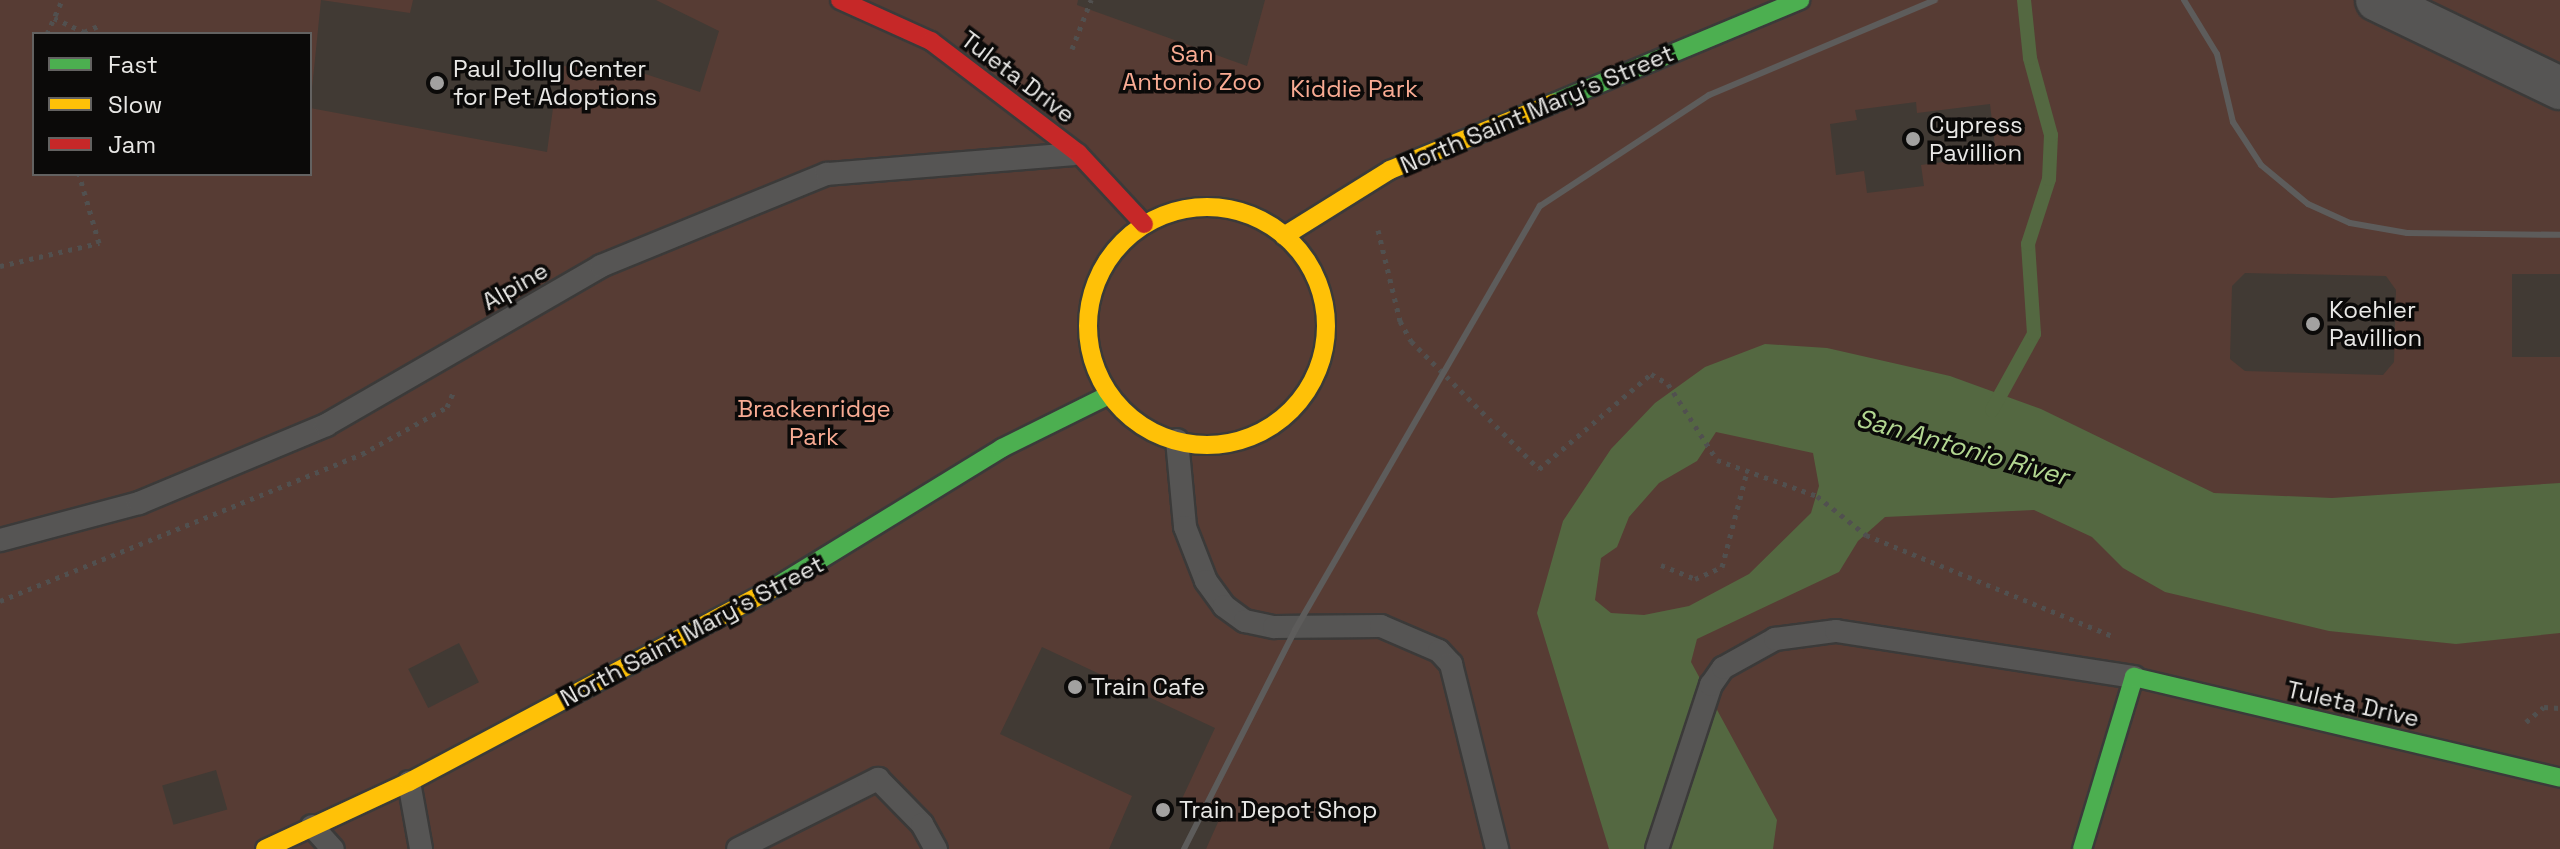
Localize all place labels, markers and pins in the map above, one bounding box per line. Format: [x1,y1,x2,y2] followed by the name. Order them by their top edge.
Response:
[453,55,658,111] place label: Paul Jolly Center for Pet Adoptions
[428,74,446,92] marker: Paul Jolly Center for Pet Adoptions
[1929,111,2023,167] place label: Cypress Pavillion
[1904,130,1922,148] marker: Cypress Pavillion
[2329,296,2422,352] place label: Koehler Pavillion
[2304,315,2322,333] marker: Koehler Pavillion
[1091,673,1205,701] place label: Train Cafe
[1066,678,1084,696] marker: Train Cafe
[1179,796,1377,824] place label: Train Depot Shop
[1154,801,1172,819] marker: Train Depot Shop

